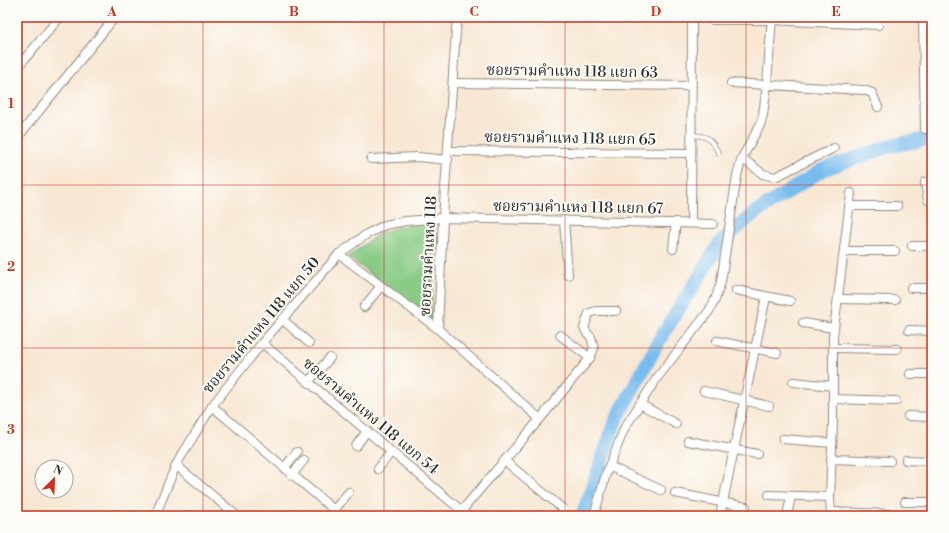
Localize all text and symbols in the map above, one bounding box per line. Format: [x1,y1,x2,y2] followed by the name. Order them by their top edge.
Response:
[106,4,117,20] text: A
[289,4,299,20] text: B
[469,4,479,20] text: C
[651,4,661,20] text: D
[831,4,841,20] text: E
[486,61,658,82] street label: ซอยรามคำแหง 118 แยก 63
[8,96,15,112] text: 1
[484,128,656,149] street label: ซอยรามคำแหง 118 แยก 65
[416,195,441,317] street label: ซอยรามคำแหง 118
[493,197,664,218] street label: ซอยรามคำแหง 118 แยก 67
[199,253,324,398] street label: ซอยรามคำแหง 118 แยก 50
[7,259,15,275] text: 2
[299,354,443,479] street label: ซอยรามคำแหง 118 แยก 54
[7,422,15,438] text: 3
[34,459,74,499] north arrow
[51,463,65,479] text: N

